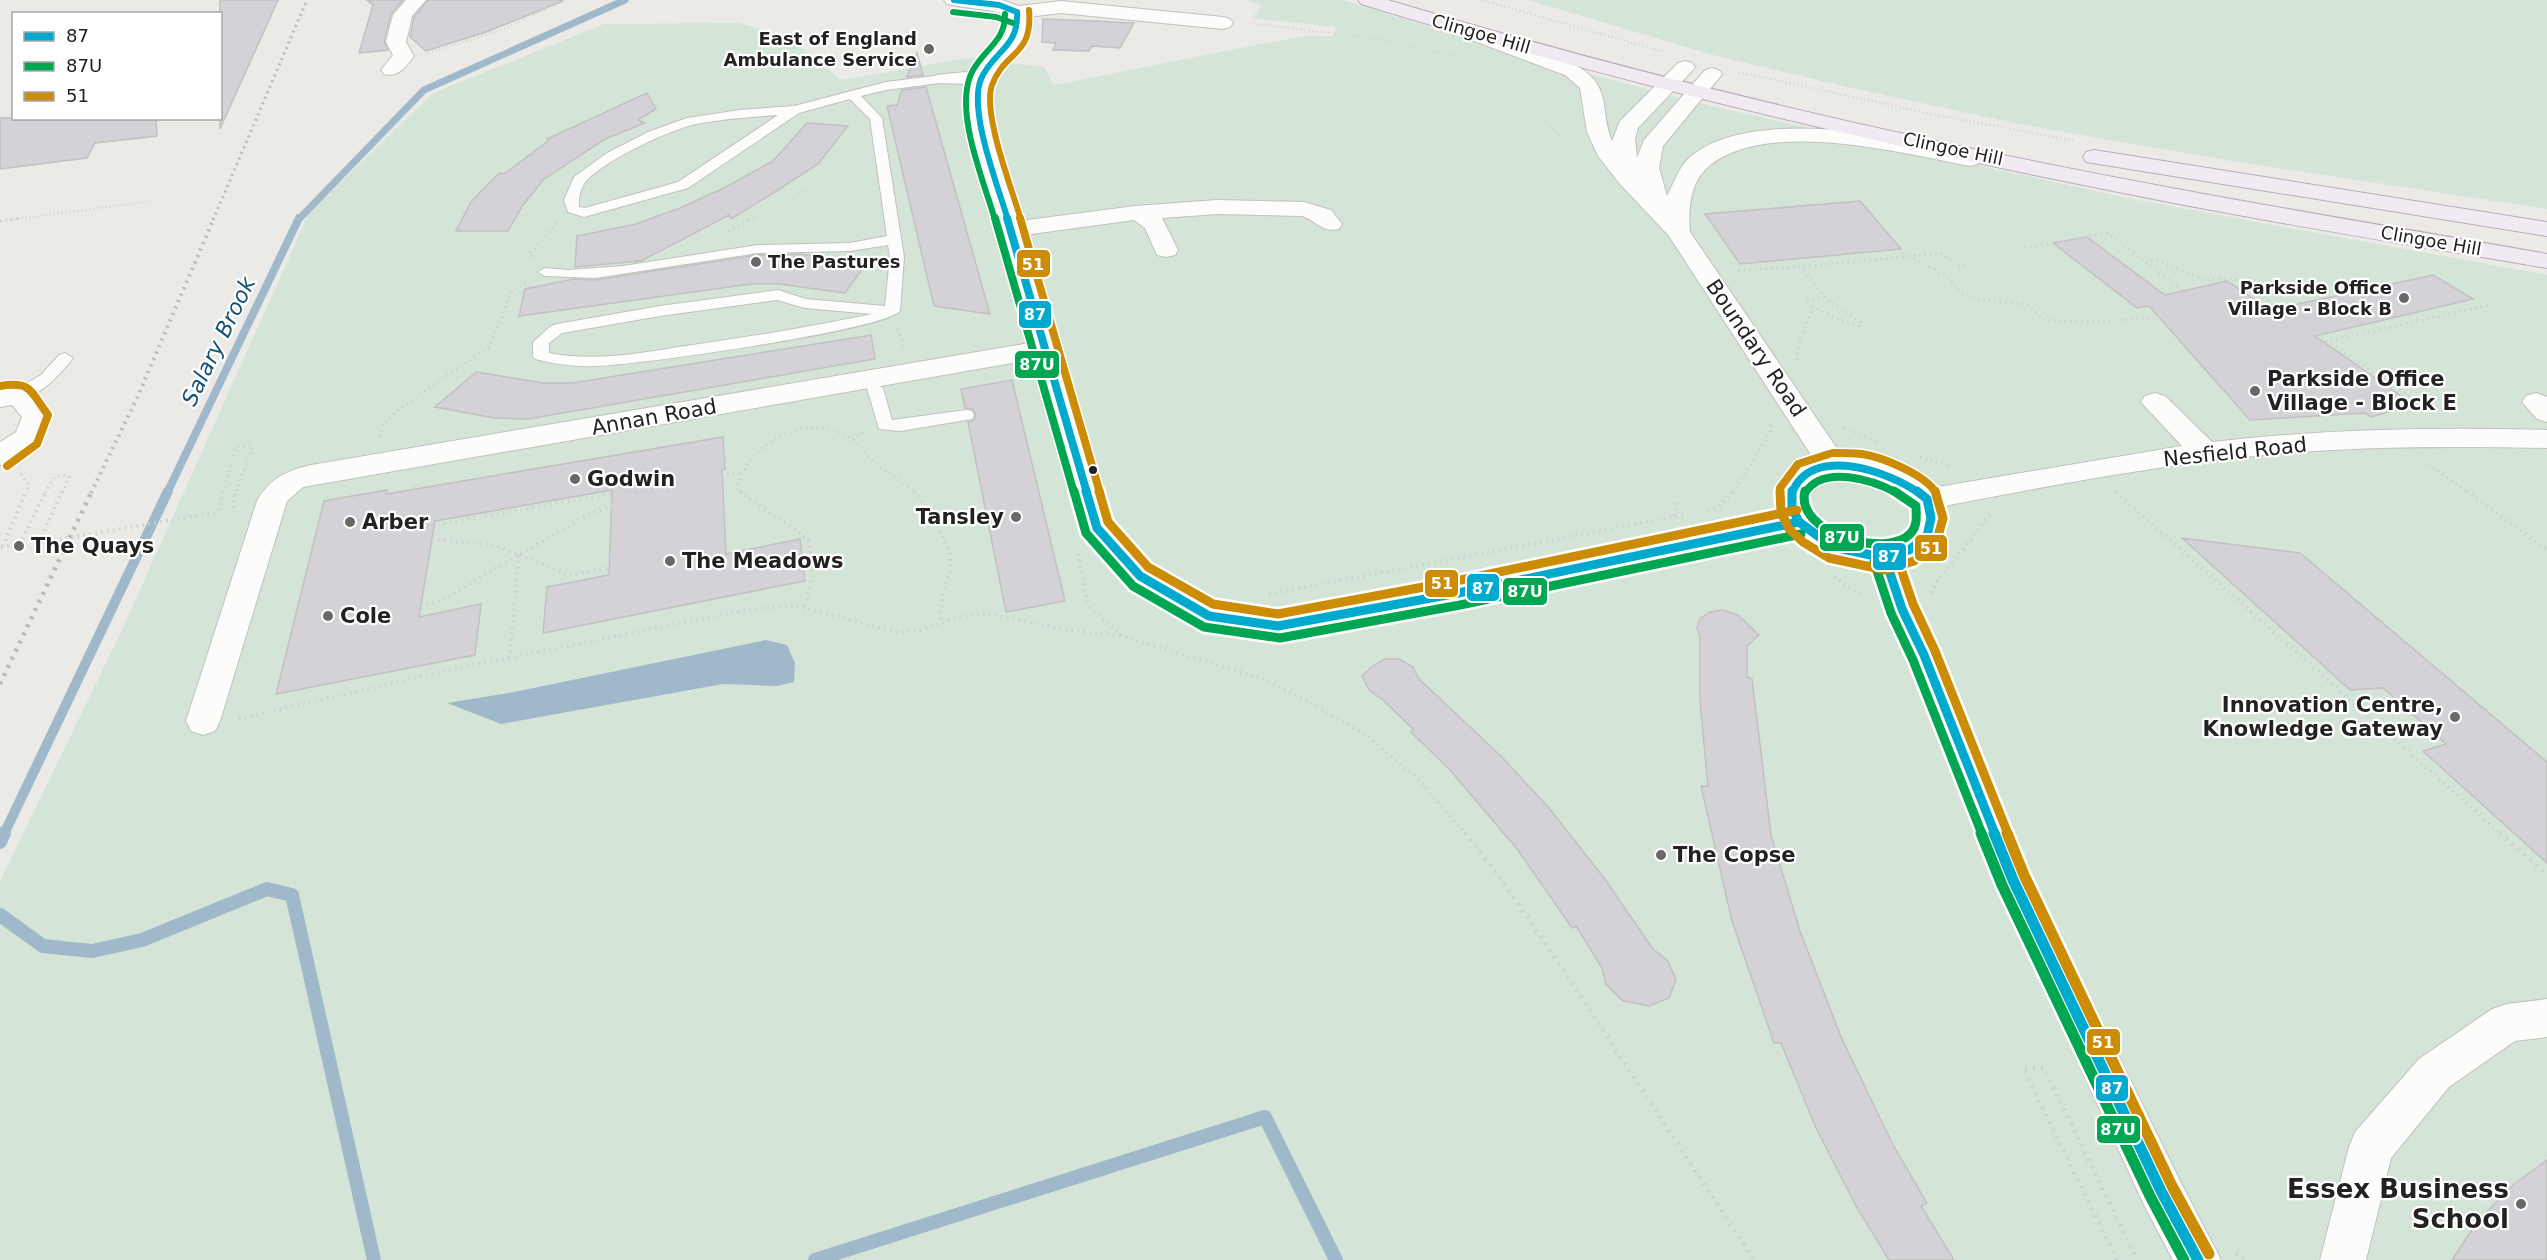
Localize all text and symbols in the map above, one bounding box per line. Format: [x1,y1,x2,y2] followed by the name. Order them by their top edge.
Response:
[1429,9,1533,58] street label: Clingoe Hill
[12,12,222,120] legend
[66,25,89,46] text: 87
[724,28,917,70] place label: East of England Ambulance Service
[922,42,936,56] marker: East of England Ambulance Service
[66,55,102,76] text: 87U
[66,85,89,106] text: 51
[1901,128,2005,169] street label: Clingoe Hill
[2379,221,2483,260] street label: Clingoe Hill
[1016,249,1051,278] line badge: 51
[768,251,900,272] place label: The Pastures
[749,255,763,269] marker: The Pastures
[1022,255,1044,274] text: 51
[177,272,261,410] water label: Salary Brook
[1701,275,1811,421] street label: Boundary Road
[2228,277,2392,319] place label: Parkside Office Village - Block B
[2397,291,2411,305] marker: Parkside Office Village - Block B
[1018,300,1052,329] line badge: 87
[1024,305,1046,324] text: 87
[1014,350,1060,379] line badge: 87U
[1019,355,1055,374] text: 87U
[2267,367,2457,415] place label: Parkside Office Village - Block E
[2248,384,2262,398] marker: Parkside Office Village - Block E
[590,394,718,440] street label: Annan Road
[2162,433,2308,471] street label: Nesfield Road
[1087,464,1099,476] unlabelled marker
[587,467,675,491] place label: Godwin
[568,472,582,486] marker: Godwin
[916,505,1004,529] place label: Tansley
[362,510,429,534] place label: Arber
[1009,510,1023,524] marker: Tansley
[343,515,357,529] marker: Arber
[1819,523,1865,552] line badge: 87U
[1824,528,1860,547] text: 87U
[31,534,154,558] place label: The Quays
[1914,534,1948,562] line badge: 51
[12,539,26,553] marker: The Quays
[1920,539,1942,558] text: 51
[1872,542,1907,571] line badge: 87
[1878,547,1900,566] text: 87
[682,549,844,573] place label: The Meadows
[663,554,677,568] marker: The Meadows
[1424,569,1459,598] line badge: 51
[1466,573,1500,602] line badge: 87
[1431,574,1453,593] text: 51
[1502,577,1548,606] line badge: 87U
[1472,579,1494,598] text: 87
[1507,582,1543,601] text: 87U
[340,604,391,628] place label: Cole
[321,609,335,623] marker: Cole
[2203,693,2443,741] place label: Innovation Centre, Knowledge Gateway
[2448,710,2462,724] marker: Innovation Centre, Knowledge Gateway
[1673,843,1795,867] place label: The Copse
[1654,848,1668,862] marker: The Copse
[2086,1028,2121,1056] line badge: 51
[2092,1033,2114,1052] text: 51
[2095,1074,2129,1102] line badge: 87
[2101,1079,2123,1098] text: 87
[2096,1115,2141,1144] line badge: 87U
[2100,1120,2136,1139] text: 87U
[2287,1174,2509,1234] place label: Essex Business School
[2514,1197,2528,1211] marker: Essex Business School

